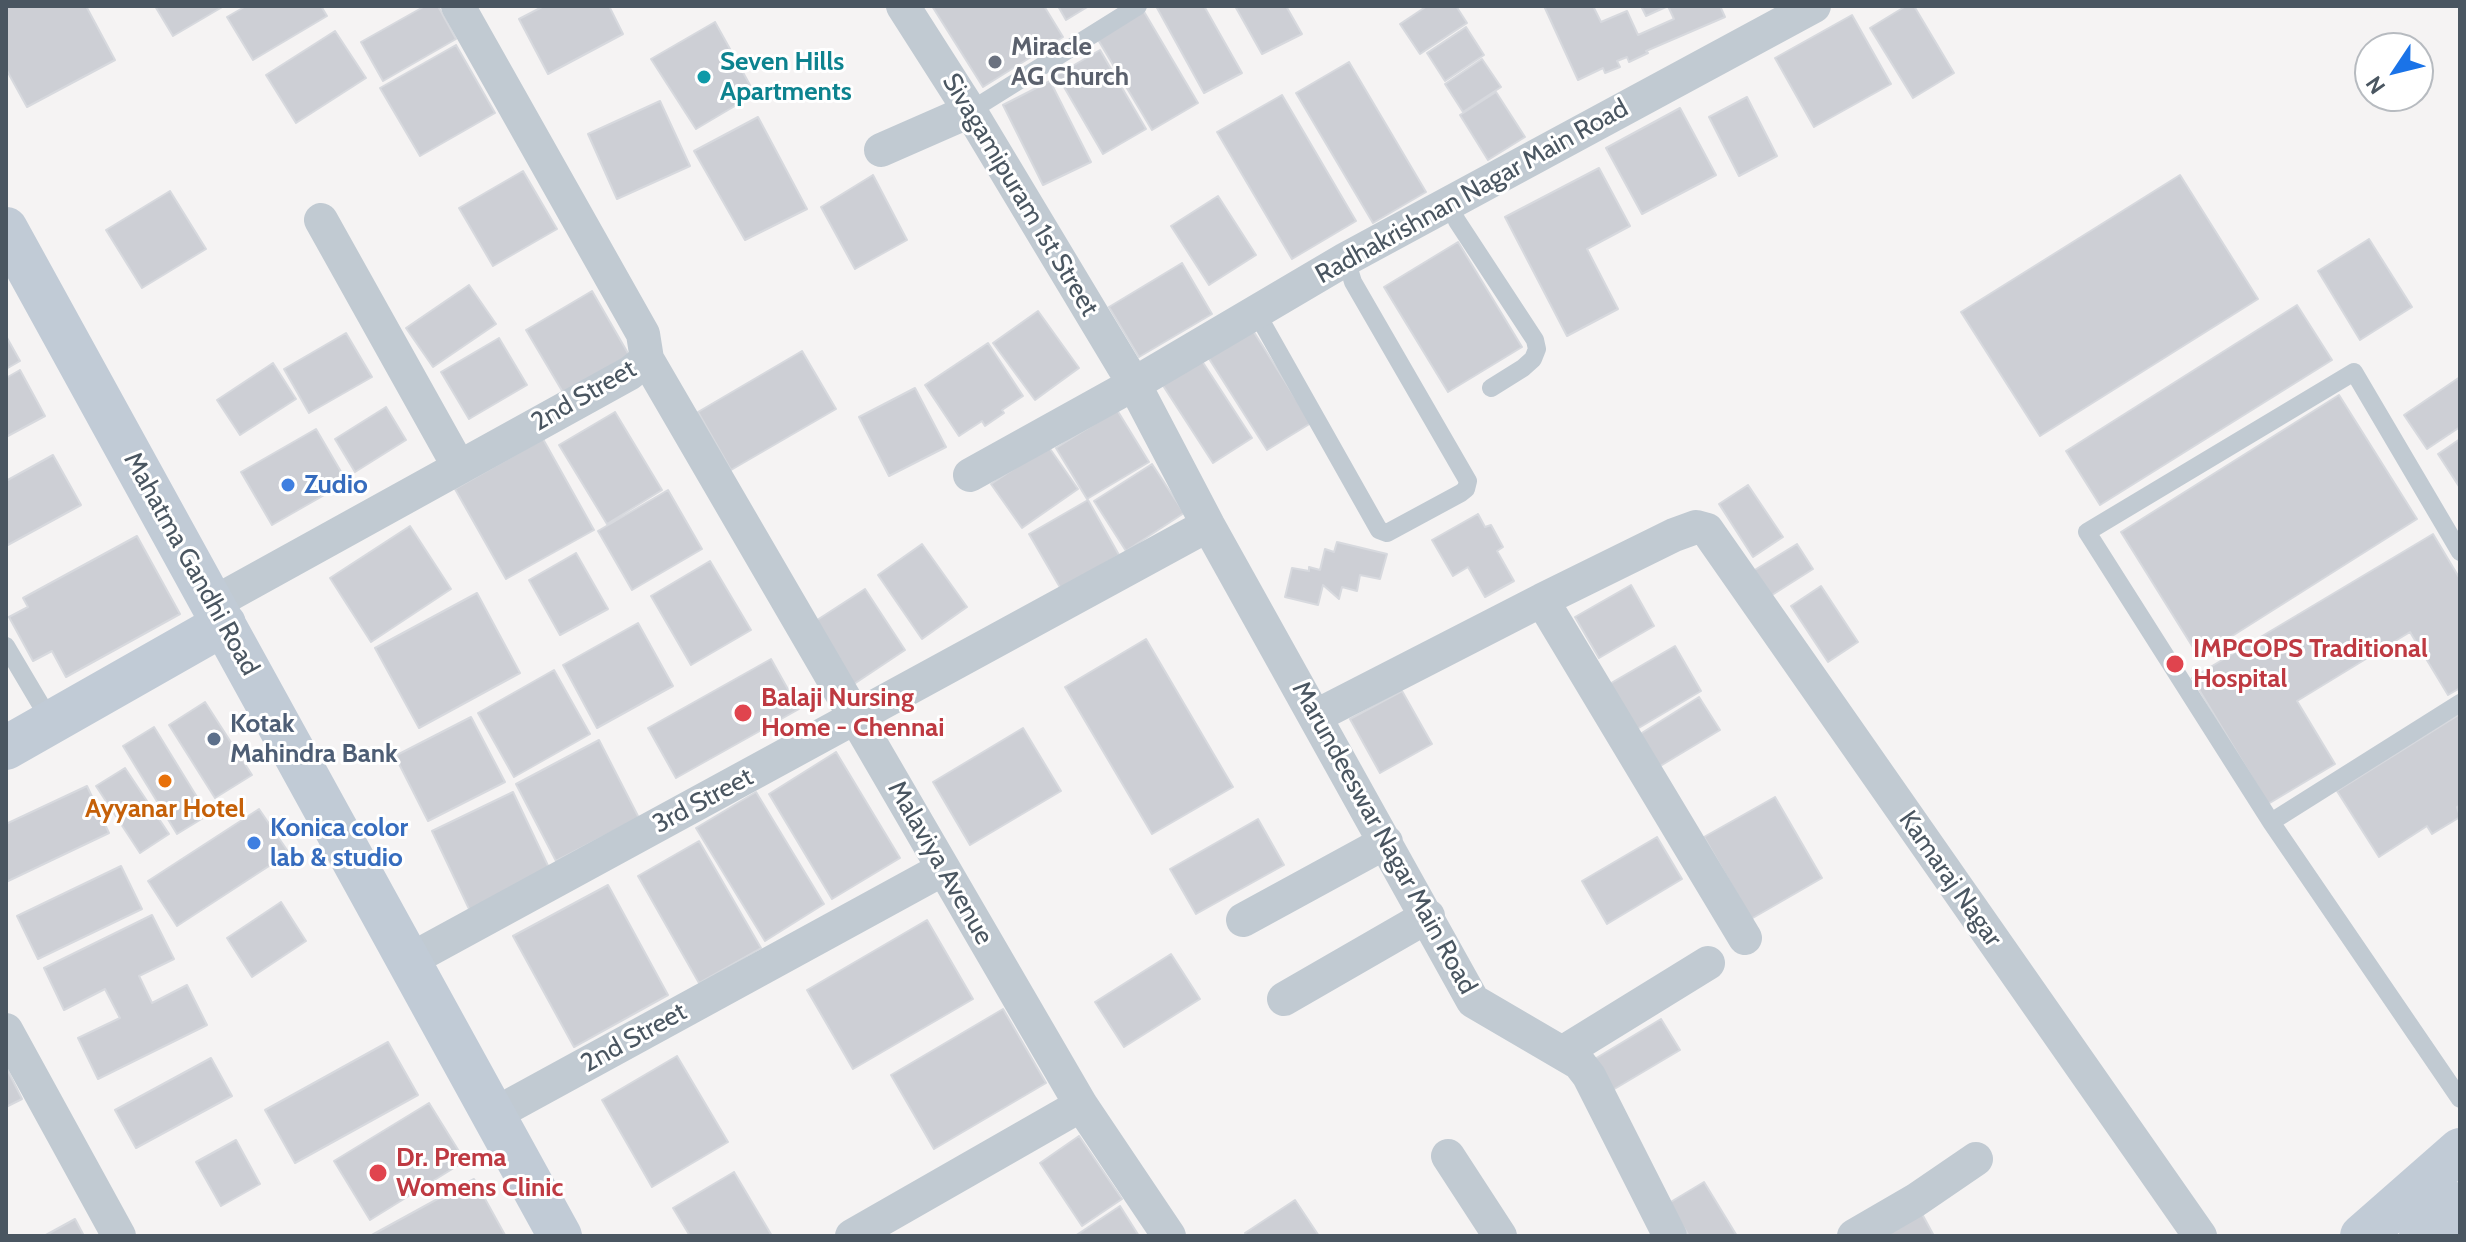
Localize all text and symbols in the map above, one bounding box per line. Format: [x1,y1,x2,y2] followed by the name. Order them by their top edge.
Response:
[1011,31,1129,92] place label: Miracle AG Church
[2354,32,2434,112] north arrow
[720,46,852,108] place label: Seven Hills Apartments
[986,53,1004,71] marker: Miracle AG Church
[695,68,713,86] marker: Seven Hills Apartments
[935,68,1105,322] street label: Sivagamipuram 1st Street
[2360,71,2391,99] text: N
[1310,93,1634,291] street label: Radhakrishnan Nagar Main Road
[526,354,642,438] street label: 2nd Street
[117,447,265,681] street label: Mahatma Gandhi Road
[304,469,368,501] place label: Zudio
[279,476,297,494] marker: Zudio
[2193,633,2428,694] place label: IMPCOPS Traditional Hospital
[2164,653,2186,675] marker: IMPCOPS Traditional Hospital
[1285,676,1483,1000] street label: Marundeeswar Nagar Main Road
[761,682,944,744] place label: Balaji Nursing Home - Chennai
[732,702,754,724] marker: Balaji Nursing Home - Chennai
[230,708,398,770] place label: Kotak Mahindra Bank
[205,730,223,748] marker: Kotak Mahindra Bank
[648,762,758,840] street label: 3rd Street
[156,772,174,790] marker: Ayyanar Hotel
[881,776,999,950] street label: Malaviya Avenue
[85,793,245,825] place label: Ayyanar Hotel
[1892,805,2008,953] street label: Kamaraj Nagar
[270,812,408,874] place label: Konica color lab & studio
[245,834,263,852] marker: Konica color lab & studio
[576,996,692,1080] street label: 2nd Street
[396,1142,563,1204] place label: Dr. Prema Womens Clinic
[367,1162,389,1184] marker: Dr. Prema Womens Clinic

